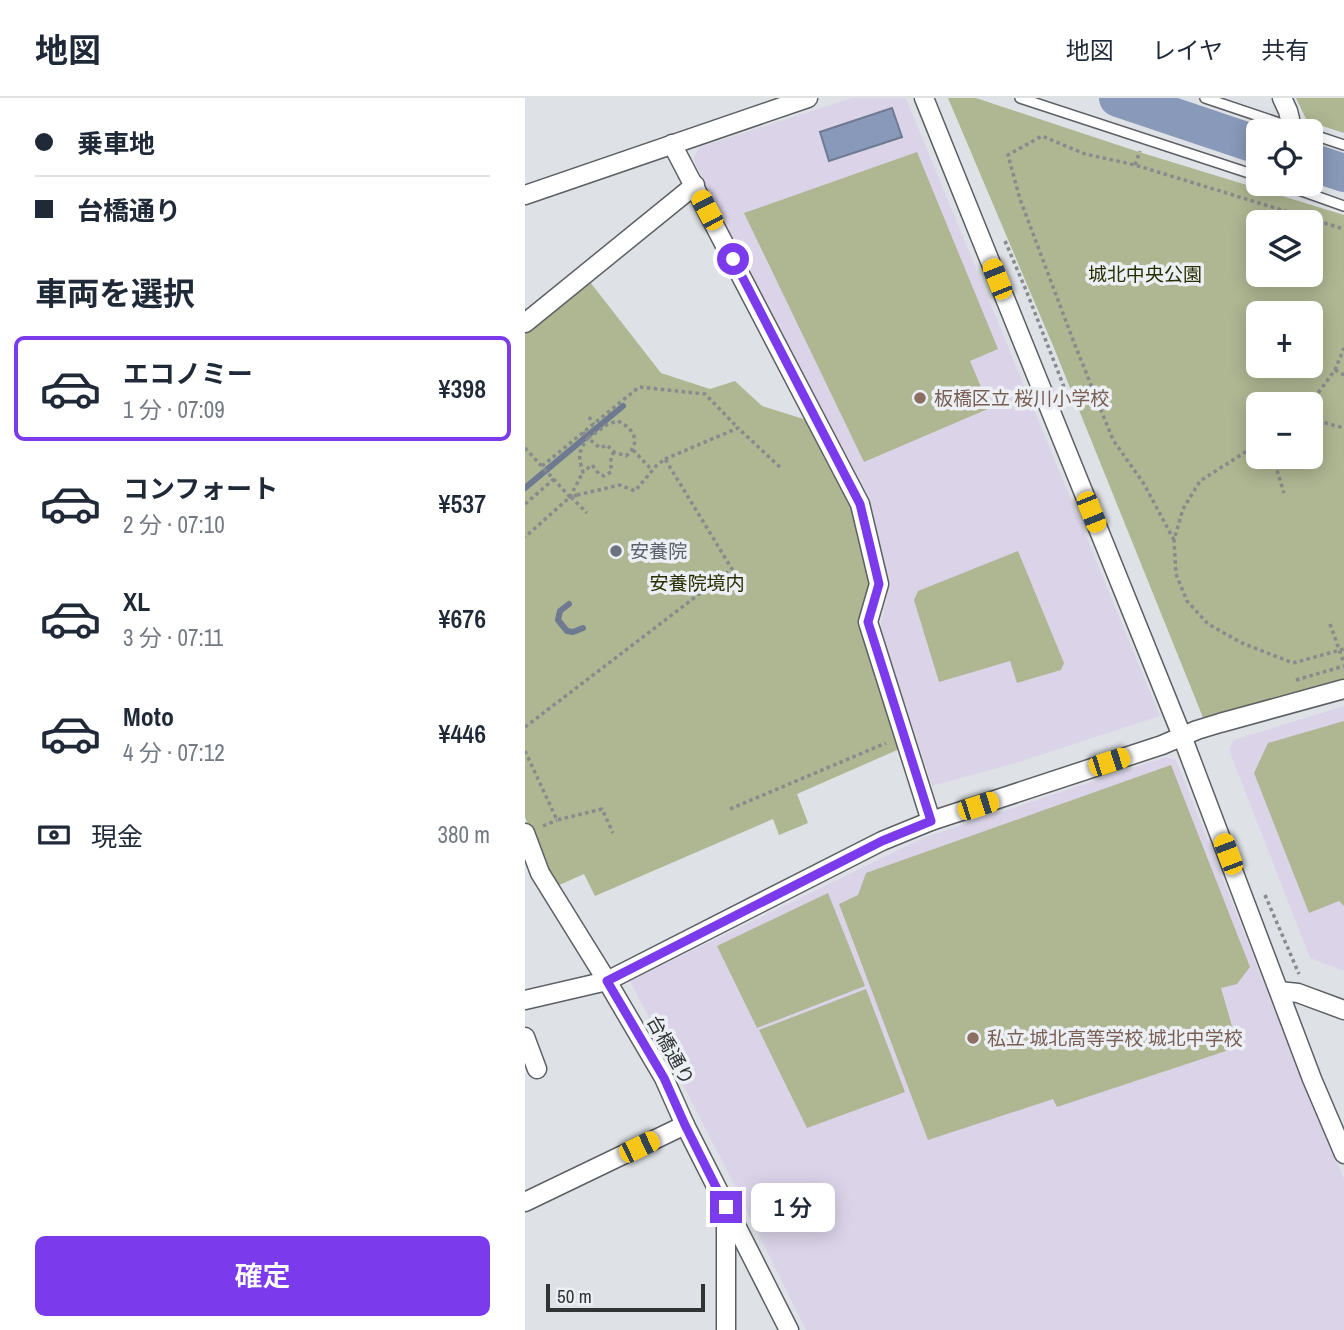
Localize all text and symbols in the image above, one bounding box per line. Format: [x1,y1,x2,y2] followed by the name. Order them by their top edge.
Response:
[35,28,101,72] text: 地図
[1066,34,1114,66] text: 地図
[1152,34,1223,66] text: レイヤ
[1261,34,1309,66] text: 共有
[1246,119,1323,469] map controls
[1246,119,1323,196] button: locate
[77,126,155,161] text: 乗車地
[688,187,727,233] car
[77,193,181,228] text: 台橋通り
[1246,210,1323,287] button: layers
[717,243,749,275] route start
[980,256,1015,302] car
[1088,261,1202,287] park label: 城北中央公園
[35,272,195,315] text: 車両を選択
[1246,301,1323,378] button: +
[123,356,253,391] text: エコノミー
[39,357,102,420] icon: car
[439,371,486,406] text: ¥398
[934,385,1109,411] place label: 板橋区立 桜川小学校
[912,390,928,406] marker: 板橋区立 桜川小学校
[1246,392,1323,469] button: −
[123,394,225,425] text: 1 分 · 07:09
[123,471,278,506] text: コンフォート
[39,472,102,535] icon: car
[439,486,486,521] text: ¥537
[1074,489,1109,535] car
[123,509,225,540] text: 2 分 · 07:10
[630,538,687,564] place label: 安養院
[608,543,624,559] marker: 安養院
[649,570,745,596] park label: 安養院境内
[123,584,150,619] text: XL
[39,587,102,650] icon: car
[439,601,486,636] text: ¥676
[123,622,223,653] text: 3 分 · 07:11
[123,699,174,734] text: Moto
[39,702,102,765] icon: car
[439,716,486,751] text: ¥446
[123,737,225,768] text: 4 分 · 07:12
[1086,746,1133,778] car
[955,790,1002,822] car
[35,816,73,854] icon: cash
[91,819,143,854] text: 現金
[438,819,490,850] text: 380 m
[1211,831,1246,877] car
[641,1010,701,1090] street label: 台橋通り
[987,1025,1243,1051] place label: 私立 城北高等学校 城北中学校
[965,1030,981,1046] marker: 私立 城北高等学校 城北中学校
[616,1128,663,1166] car
[751,1182,835,1232] callout: 1 分
[710,1191,742,1223] route end
[774,1192,812,1223] text: 1 分
[35,1236,490,1316] button: 確定
[546,1281,705,1313] scale bar
[557,1283,592,1309] text: 50 m

